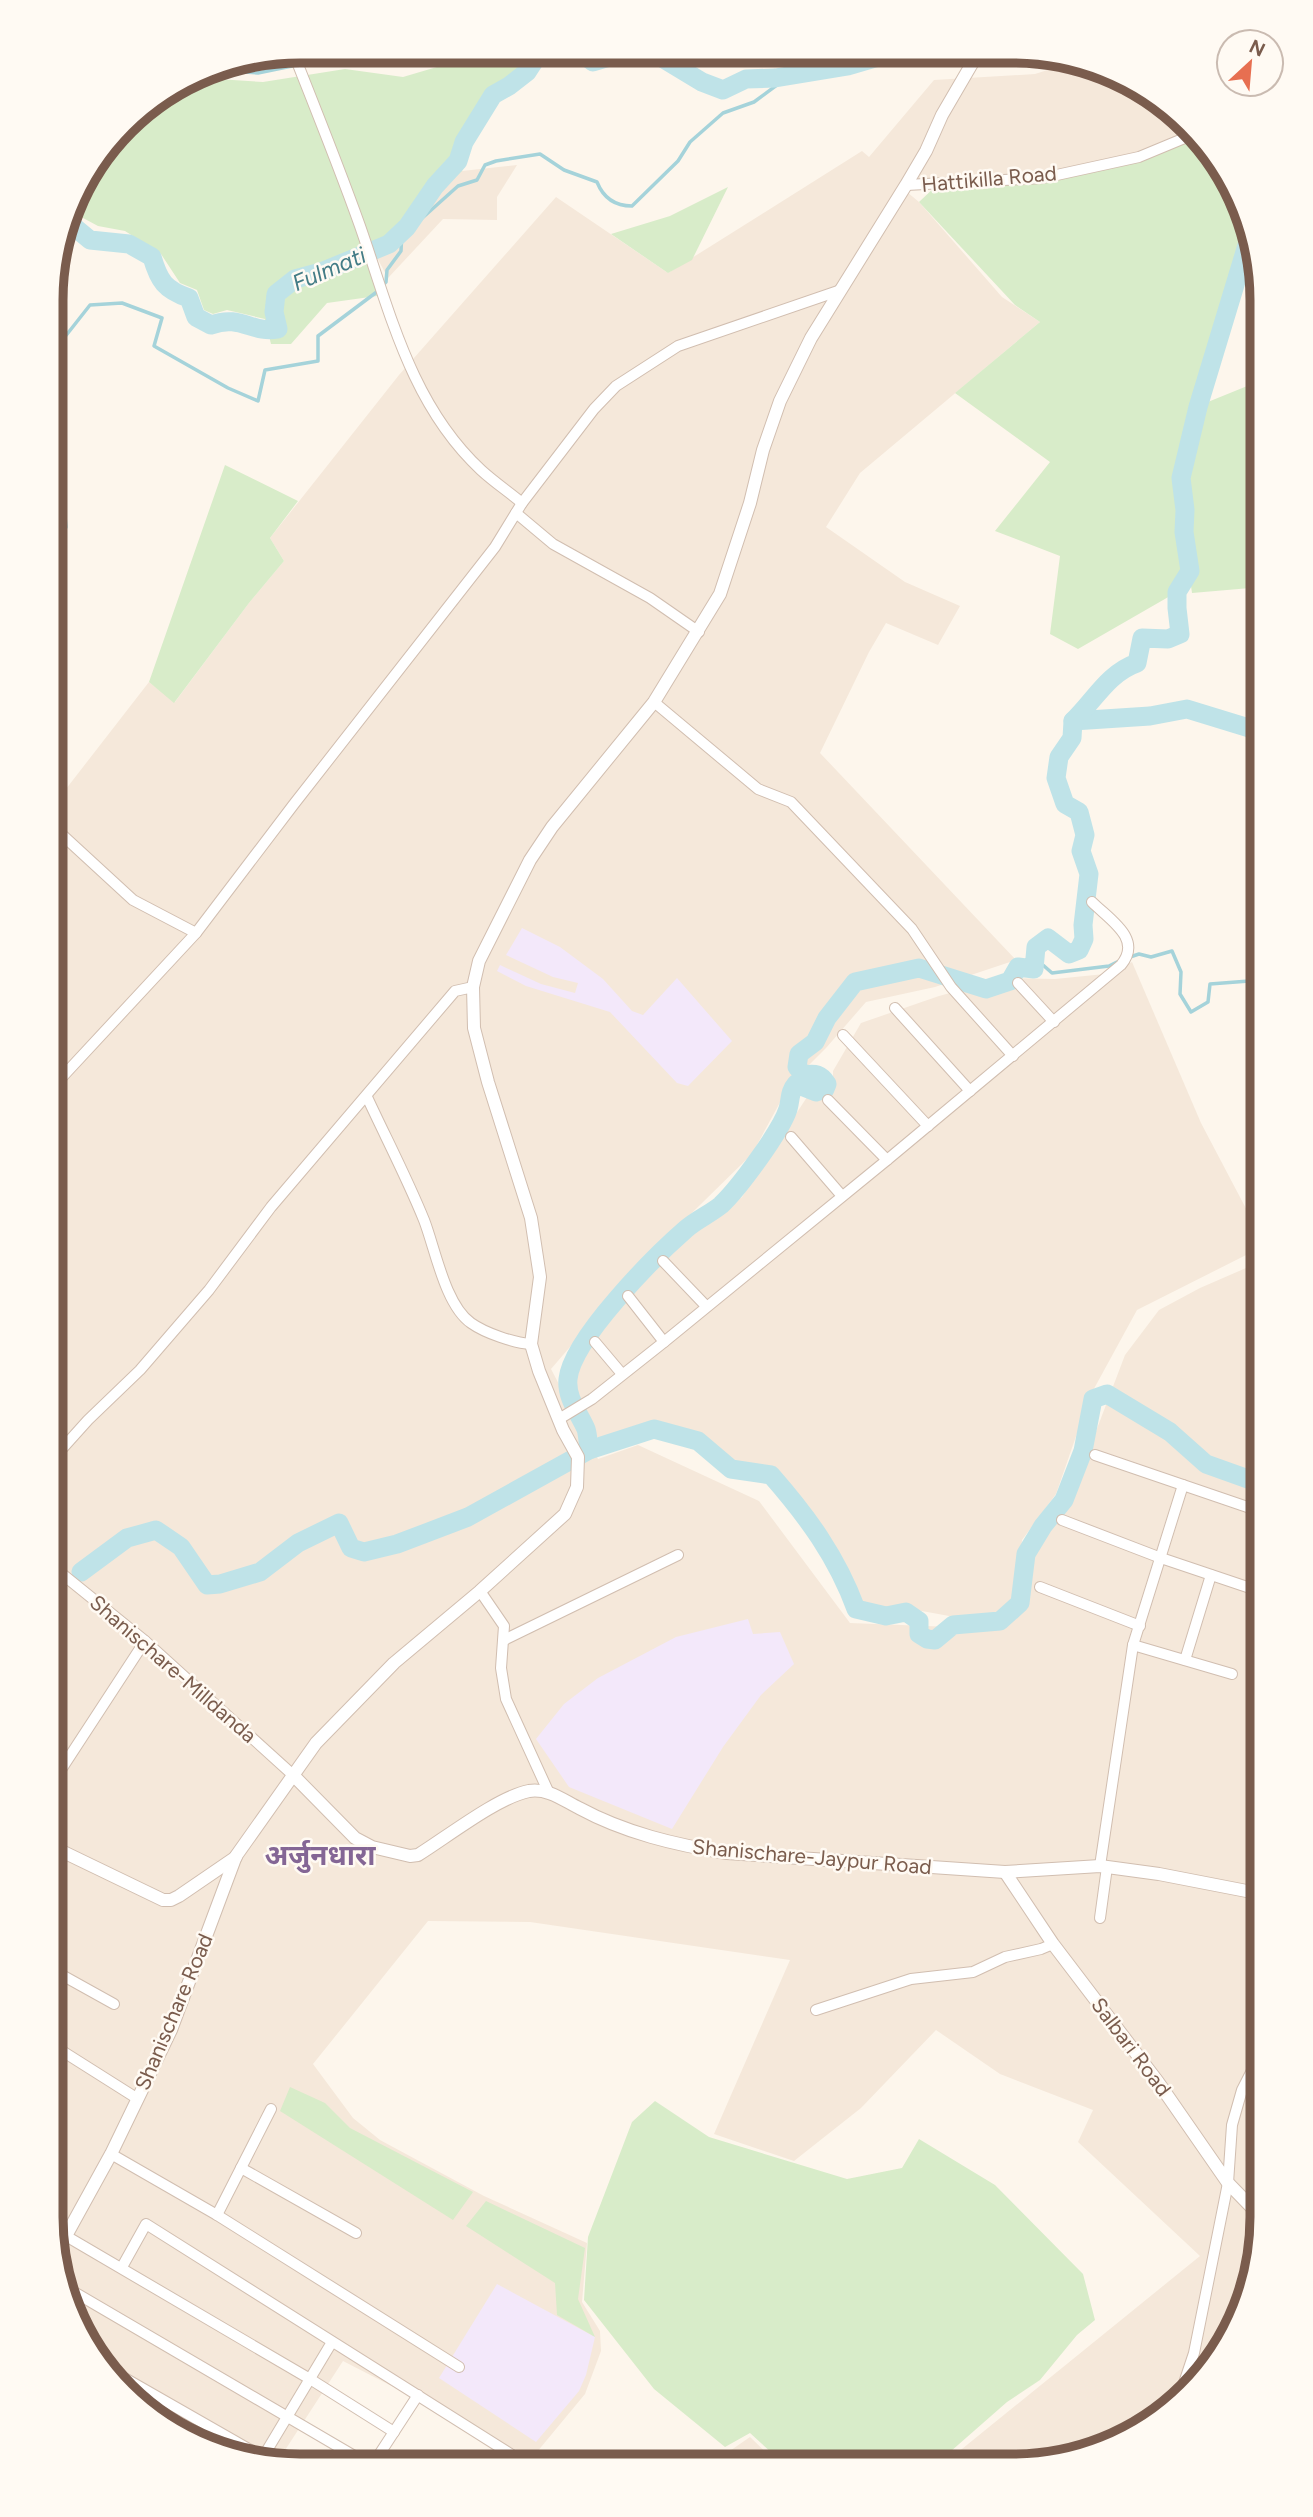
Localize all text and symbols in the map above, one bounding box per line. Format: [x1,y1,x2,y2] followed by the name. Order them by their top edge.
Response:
[1215,28,1285,98] north arrow
[1246,35,1269,62] text: N
[920,160,1058,197] street label: Hattikilla Road
[288,241,371,297] water label: Fulmati
[85,1590,262,1748] street label: Shanischare-Milldanda
[691,1834,933,1879] street label: Shanischare-Jaypur Road
[264,1838,376,1873] district label: अर्जुनधारा
[129,1930,218,2094] street label: Shanischare Road
[1086,1993,1177,2101] street label: Salbari Road

